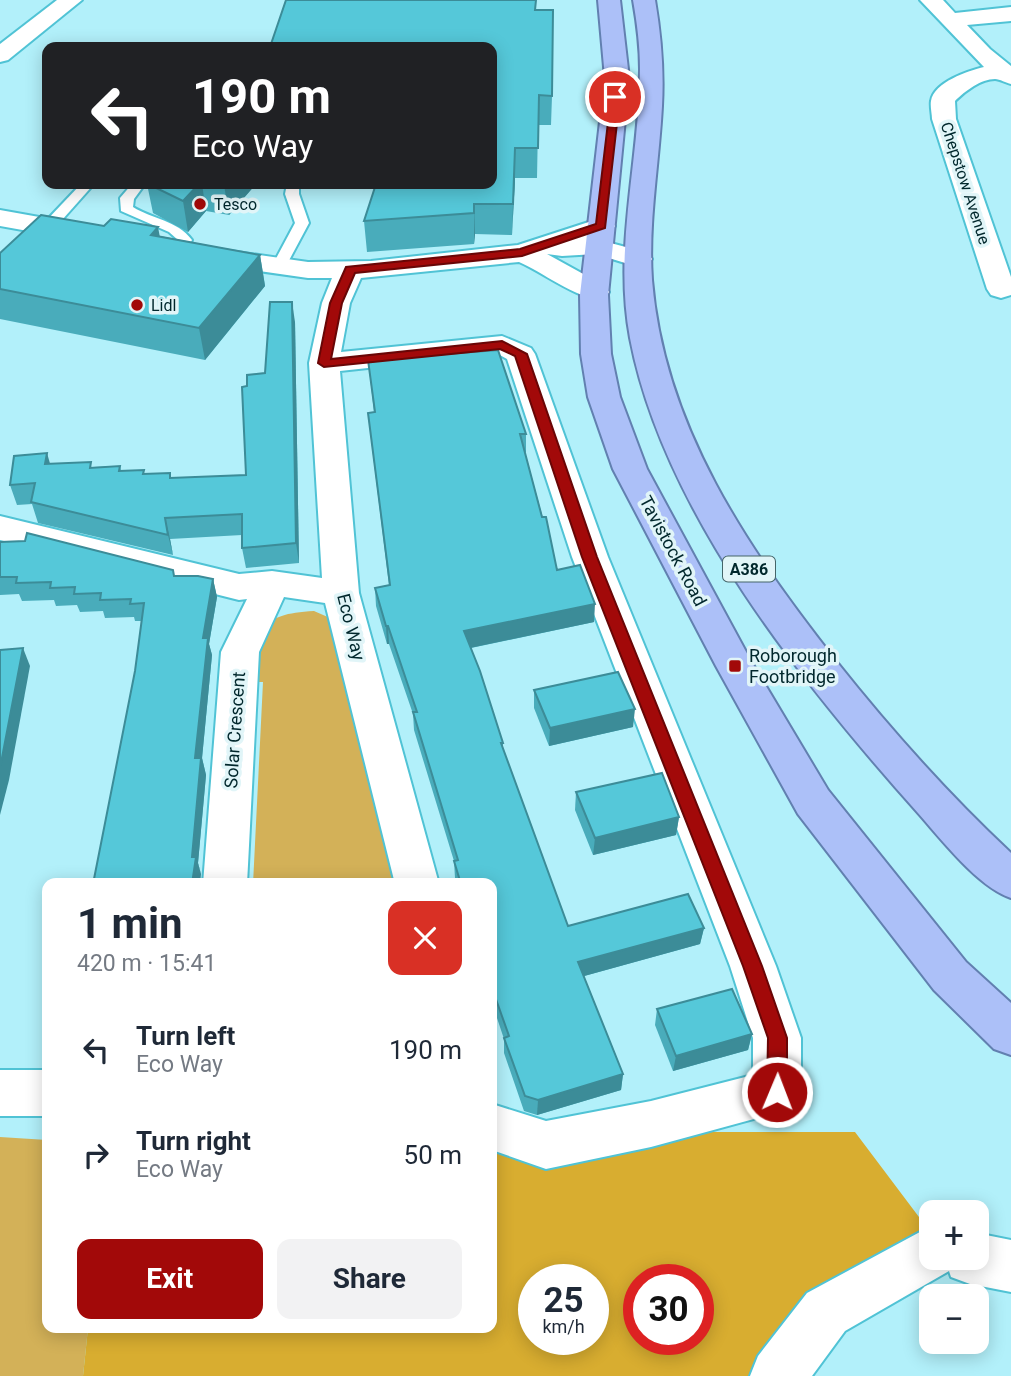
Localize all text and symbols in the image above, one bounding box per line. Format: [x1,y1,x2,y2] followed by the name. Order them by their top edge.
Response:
[585,67,645,127] pin
[192,68,331,125] text: 190 m
[77,70,168,161] icon: left
[596,78,634,116] icon: arrive
[937,120,994,247] street label: Chepstow Avenue
[192,127,313,165] text: Eco Way
[214,195,257,214] place label: Tesco
[192,196,208,212] marker: Tesco
[151,296,176,315] place label: Lidl
[129,297,145,313] marker: Lidl
[636,492,711,610] street label: Tavistock Road
[723,556,775,582] road number: A386
[333,591,370,663] street label: Eco Way
[749,645,837,687] place label: Roborough Footbridge
[727,658,743,674] marker: Roborough Footbridge
[220,671,249,789] street label: Solar Crescent
[77,899,183,948] text: 1 min
[388,901,462,975] button: close
[77,950,216,977] text: 420 m · 15:41
[136,1021,235,1051] text: Turn left
[77,1031,115,1069] icon: left
[389,1035,462,1065] text: 190 m
[136,1051,223,1078] text: Eco Way
[740,1055,814,1129] position arrow
[136,1126,251,1156] text: Turn right
[77,1136,115,1174] icon: right
[404,1140,462,1170] text: 50 m
[136,1156,223,1183] text: Eco Way
[919,1200,989,1354] map controls
[919,1200,989,1270] button: +
[77,1239,263,1319] button: Exit
[277,1239,462,1319] button: Share
[623,1264,714,1355] speed limit sign: 30
[543,1280,584,1321] text: 25
[919,1284,989,1354] button: −
[542,1316,585,1337] text: km/h

